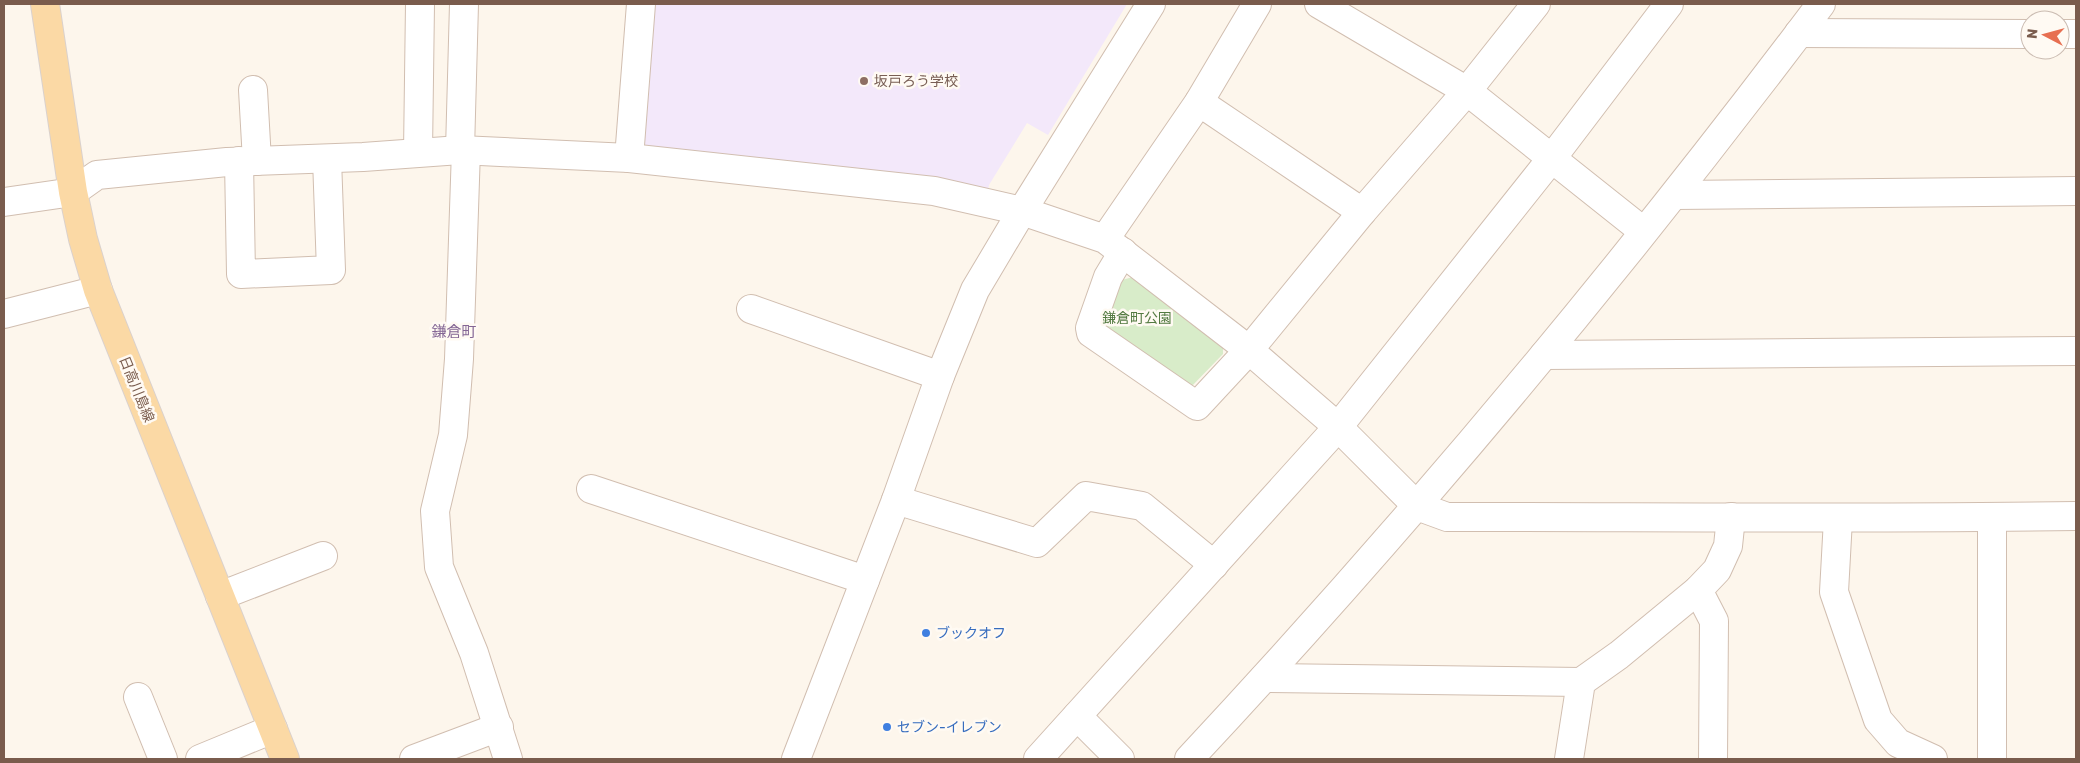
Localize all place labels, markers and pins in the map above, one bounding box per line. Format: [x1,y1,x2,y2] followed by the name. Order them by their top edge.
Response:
[874,73,958,90] place label: 坂戸ろう学校
[858,75,870,87] marker: 坂戸ろう学校
[936,625,1006,642] place label: ブックオフ
[920,627,932,639] marker: ブックオフ
[897,719,1002,736] place label: セブン-イレブン
[881,721,893,733] marker: セブン-イレブン

